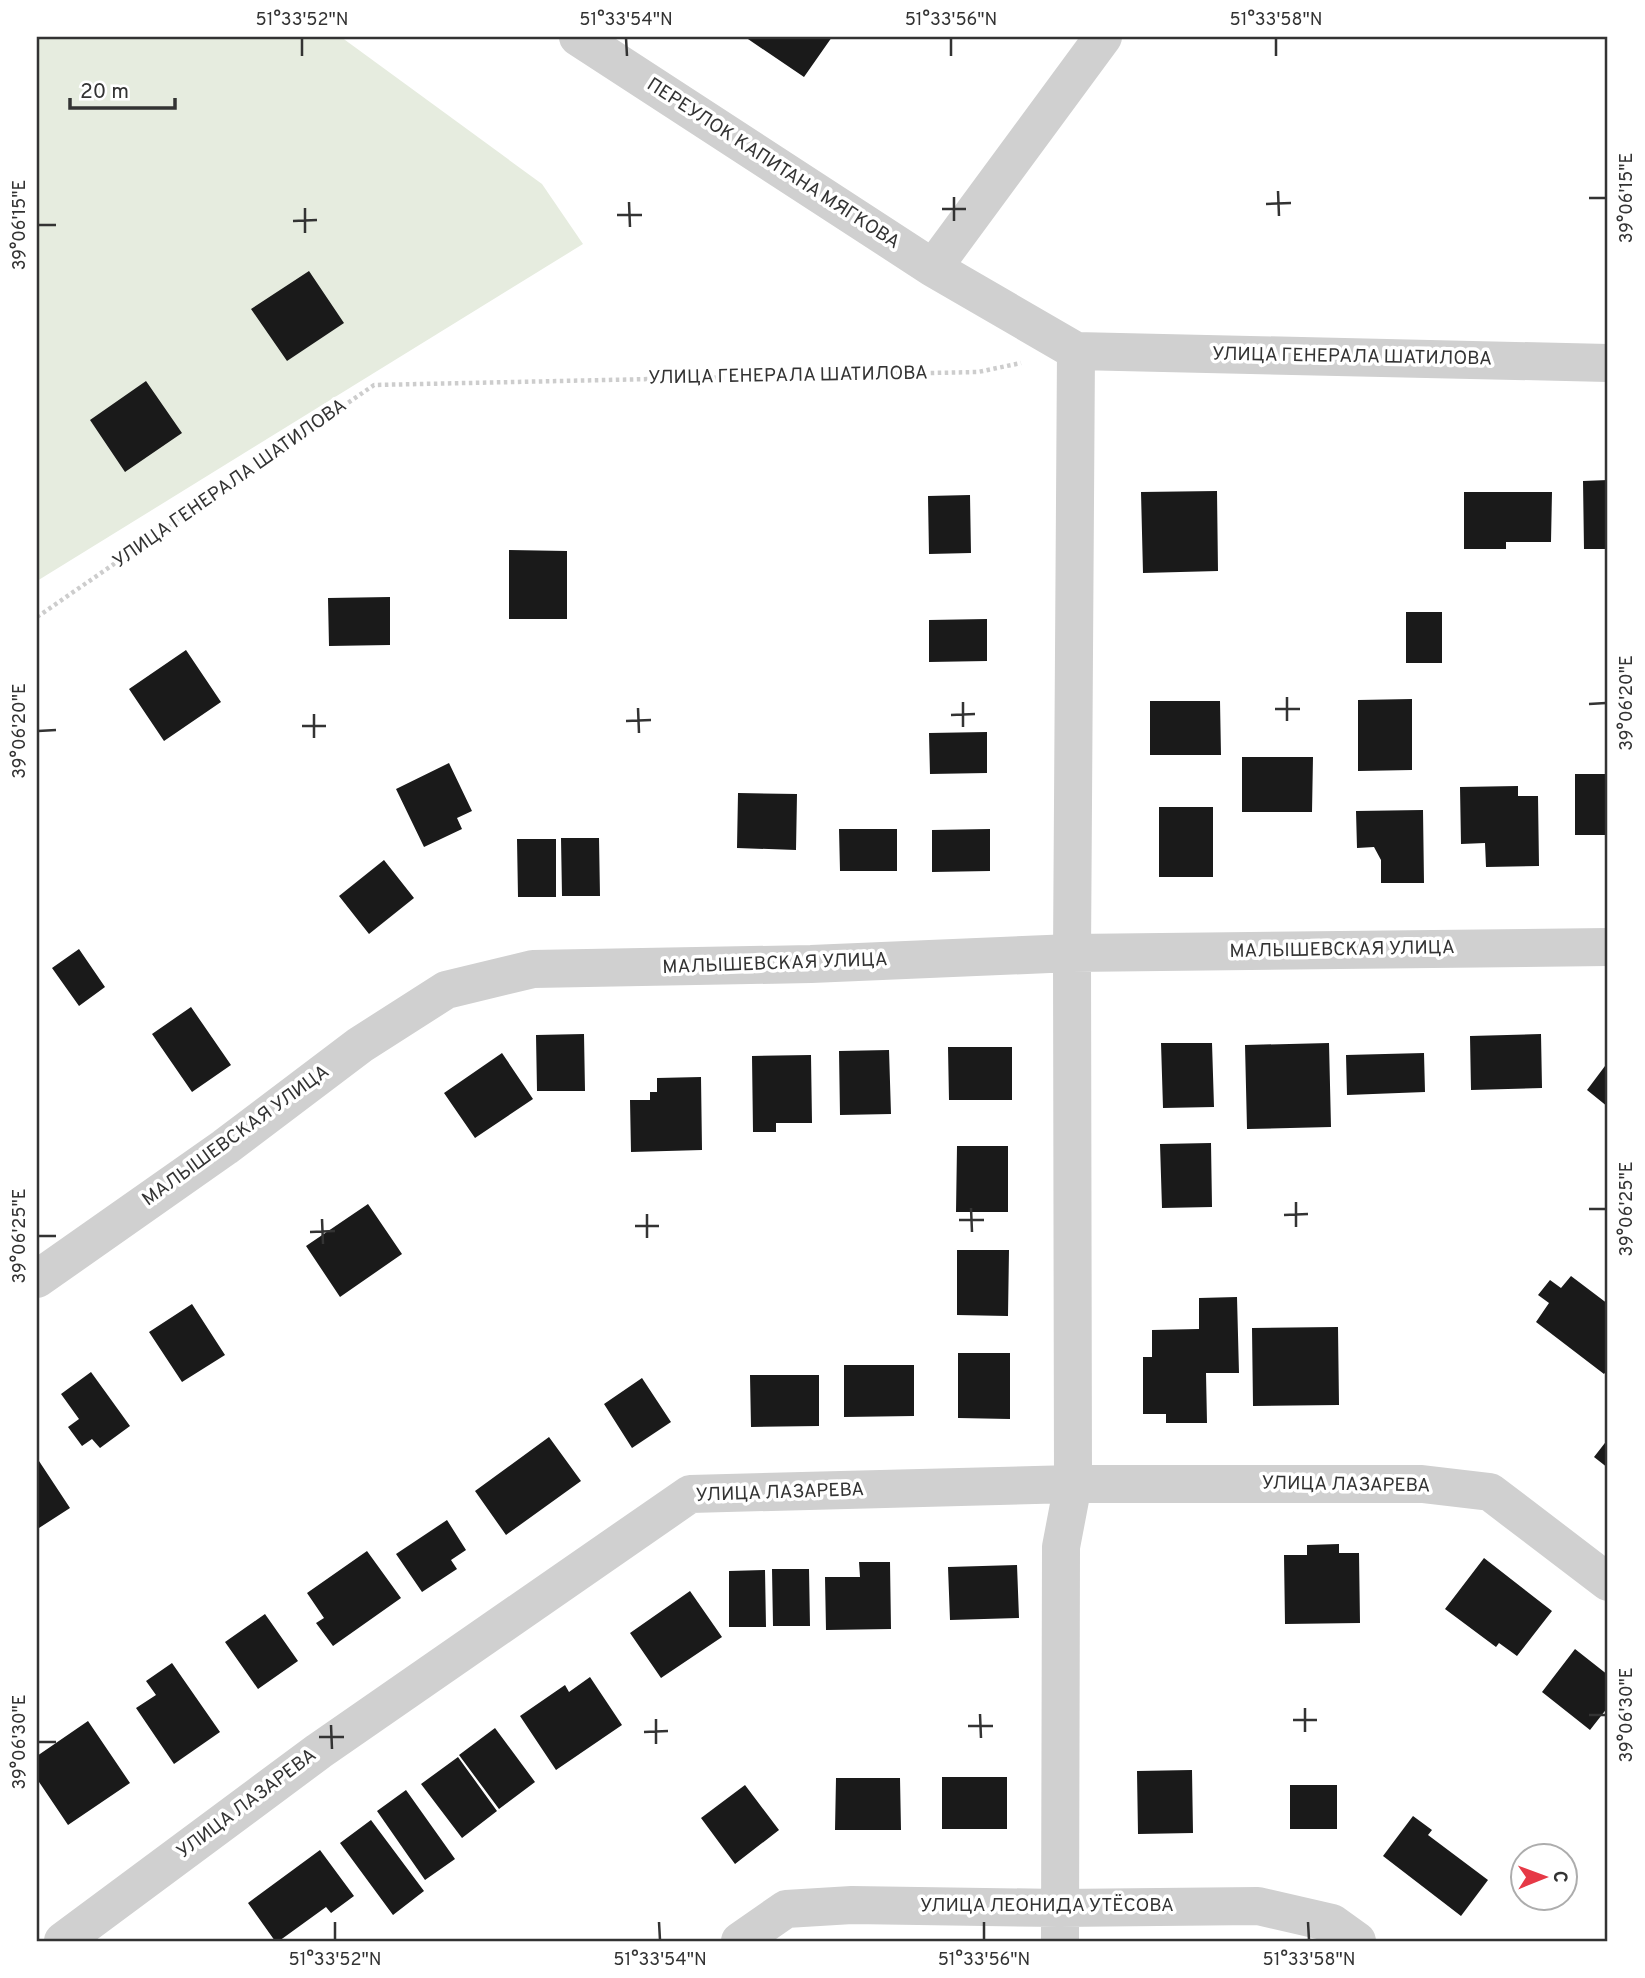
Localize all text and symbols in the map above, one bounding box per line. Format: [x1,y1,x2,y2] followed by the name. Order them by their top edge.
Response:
[256,9,348,32] text: 51°33'52"N
[579,9,673,32] text: 51°33'54"N
[905,9,997,32] text: 51°33'56"N
[1230,9,1322,32] text: 51°33'58"N
[70,66,175,110] scale bar
[642,73,904,255] street label: ПЕРЕУЛОК КАПИТАНА МЯГКОВА
[80,79,129,106] text: 20 m
[1616,153,1639,243] text: 39°06'15"E
[9,180,32,270] text: 39°06'15"E
[1212,343,1492,371] street label: УЛИЦА ГЕНЕРАЛА ШАТИЛОВА
[648,362,928,390] street label: УЛИЦА ГЕНЕРАЛА ШАТИЛОВА
[108,394,352,574] street label: УЛИЦА ГЕНЕРАЛА ШАТИЛОВА
[1616,655,1639,751] text: 39°06'20"E
[9,683,32,779] text: 39°06'20"E
[1229,936,1455,964] street label: МАЛЫШЕВСКАЯ УЛИЦА
[662,948,888,980] street label: МАЛЫШЕВСКАЯ УЛИЦА
[138,1060,334,1212] street label: МАЛЫШЕВСКАЯ УЛИЦА
[1616,1162,1639,1256] text: 39°06'25"E
[9,1189,32,1283] text: 39°06'25"E
[1261,1472,1431,1498] street label: УЛИЦА ЛАЗАРЕВА
[695,1478,865,1508] street label: УЛИЦА ЛАЗАРЕВА
[1616,1668,1639,1763] text: 39°06'30"E
[9,1695,32,1790] text: 39°06'30"E
[172,1744,322,1864] street label: УЛИЦА ЛАЗАРЕВА
[1508,1842,1578,1912] north arrow
[1547,1870,1571,1883] text: С
[920,1893,1174,1918] street label: УЛИЦА ЛЕОНИДА УТЁСОВА
[289,1949,381,1972] text: 51°33'52"N
[613,1949,707,1972] text: 51°33'54"N
[938,1949,1030,1972] text: 51°33'56"N
[1263,1949,1355,1972] text: 51°33'58"N

